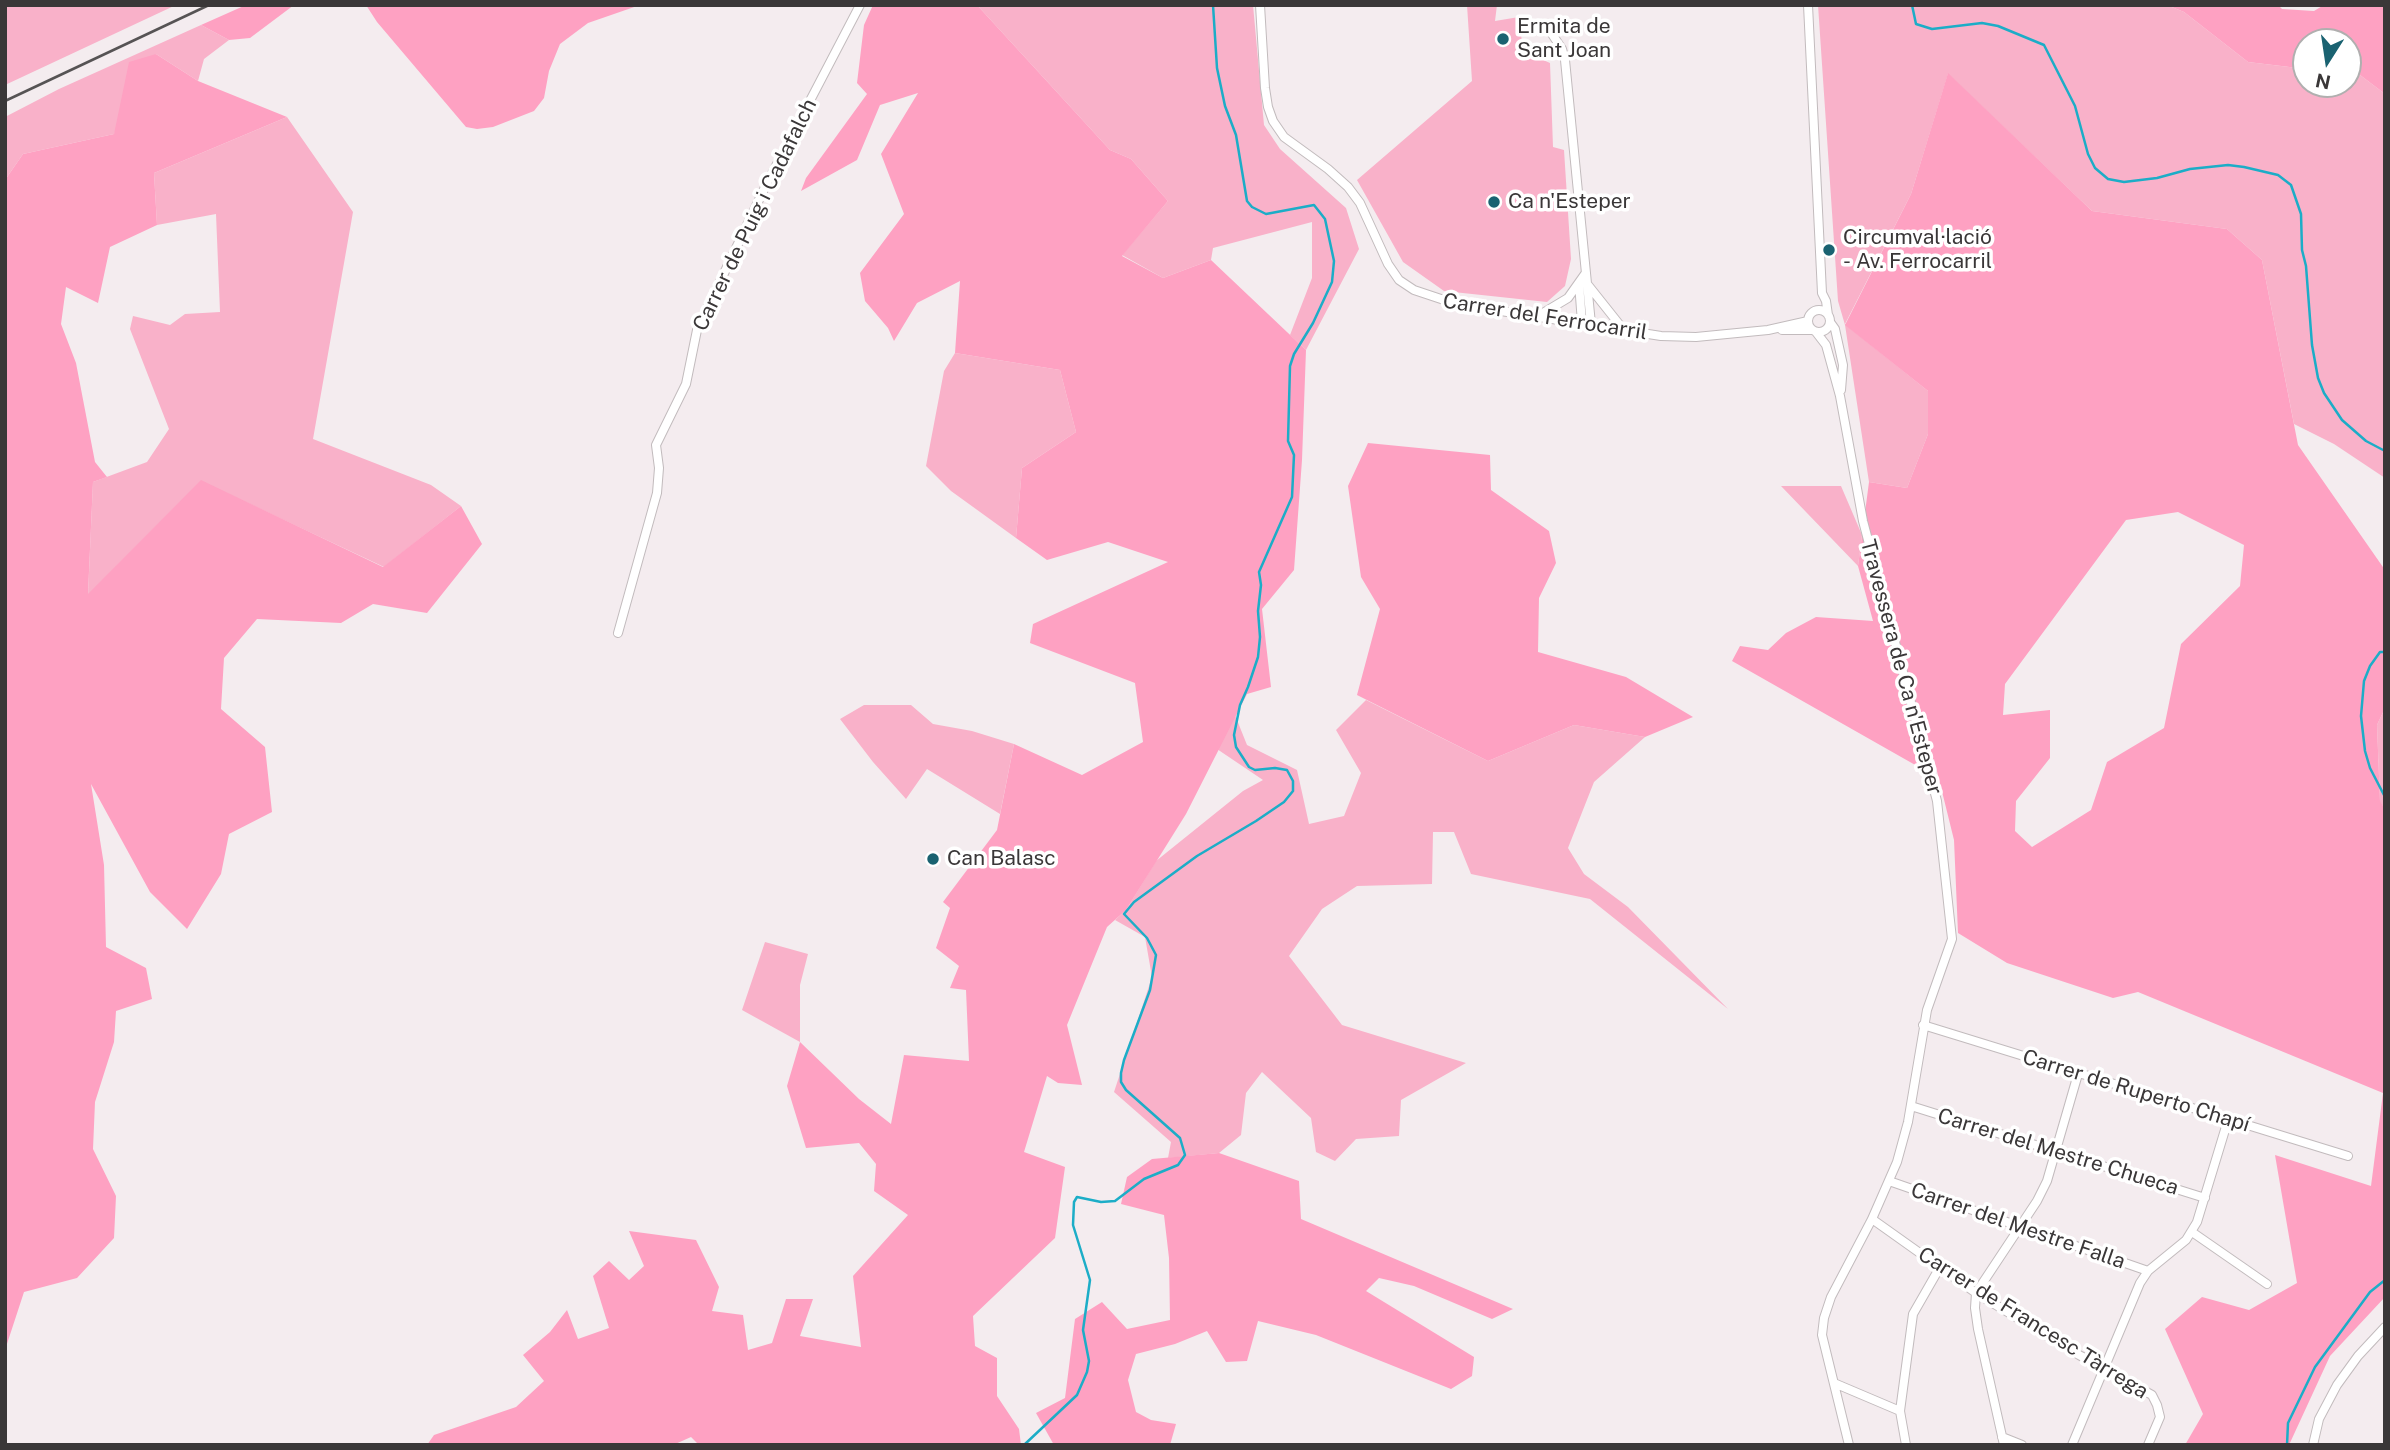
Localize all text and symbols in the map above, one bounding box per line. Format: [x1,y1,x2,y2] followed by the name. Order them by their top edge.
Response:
[1517,14,1611,64] place label: Ermita de Sant Joan
[2292,28,2362,98] north arrow
[1495,31,1511,47] marker: Ermita de Sant Joan
[2314,69,2333,94] text: N
[688,95,822,335] street label: Carrer de Puig i Cadafalch
[1508,189,1631,215] place label: Ca n'Esteper
[1486,194,1502,210] marker: Ca n'Esteper
[1843,225,1992,275] place label: Circumval·lació - Av. Ferrocarril
[1821,242,1837,258] marker: Circumval·lació - Av. Ferrocarril
[1441,288,1649,346] street label: Carrer del Ferrocarril
[1855,537,1947,797] street label: Travessera de Ca n'Esteper
[947,846,1056,872] place label: Can Balasc
[925,851,941,867] marker: Can Balasc
[2019,1044,2253,1138] street label: Carrer de Ruperto Chapí
[1934,1103,2182,1201] street label: Carrer del Mestre Chueca
[1908,1177,2128,1275] street label: Carrer del Mestre Falla
[1913,1242,2153,1404] street label: Carrer de Francesc Tàrrega

